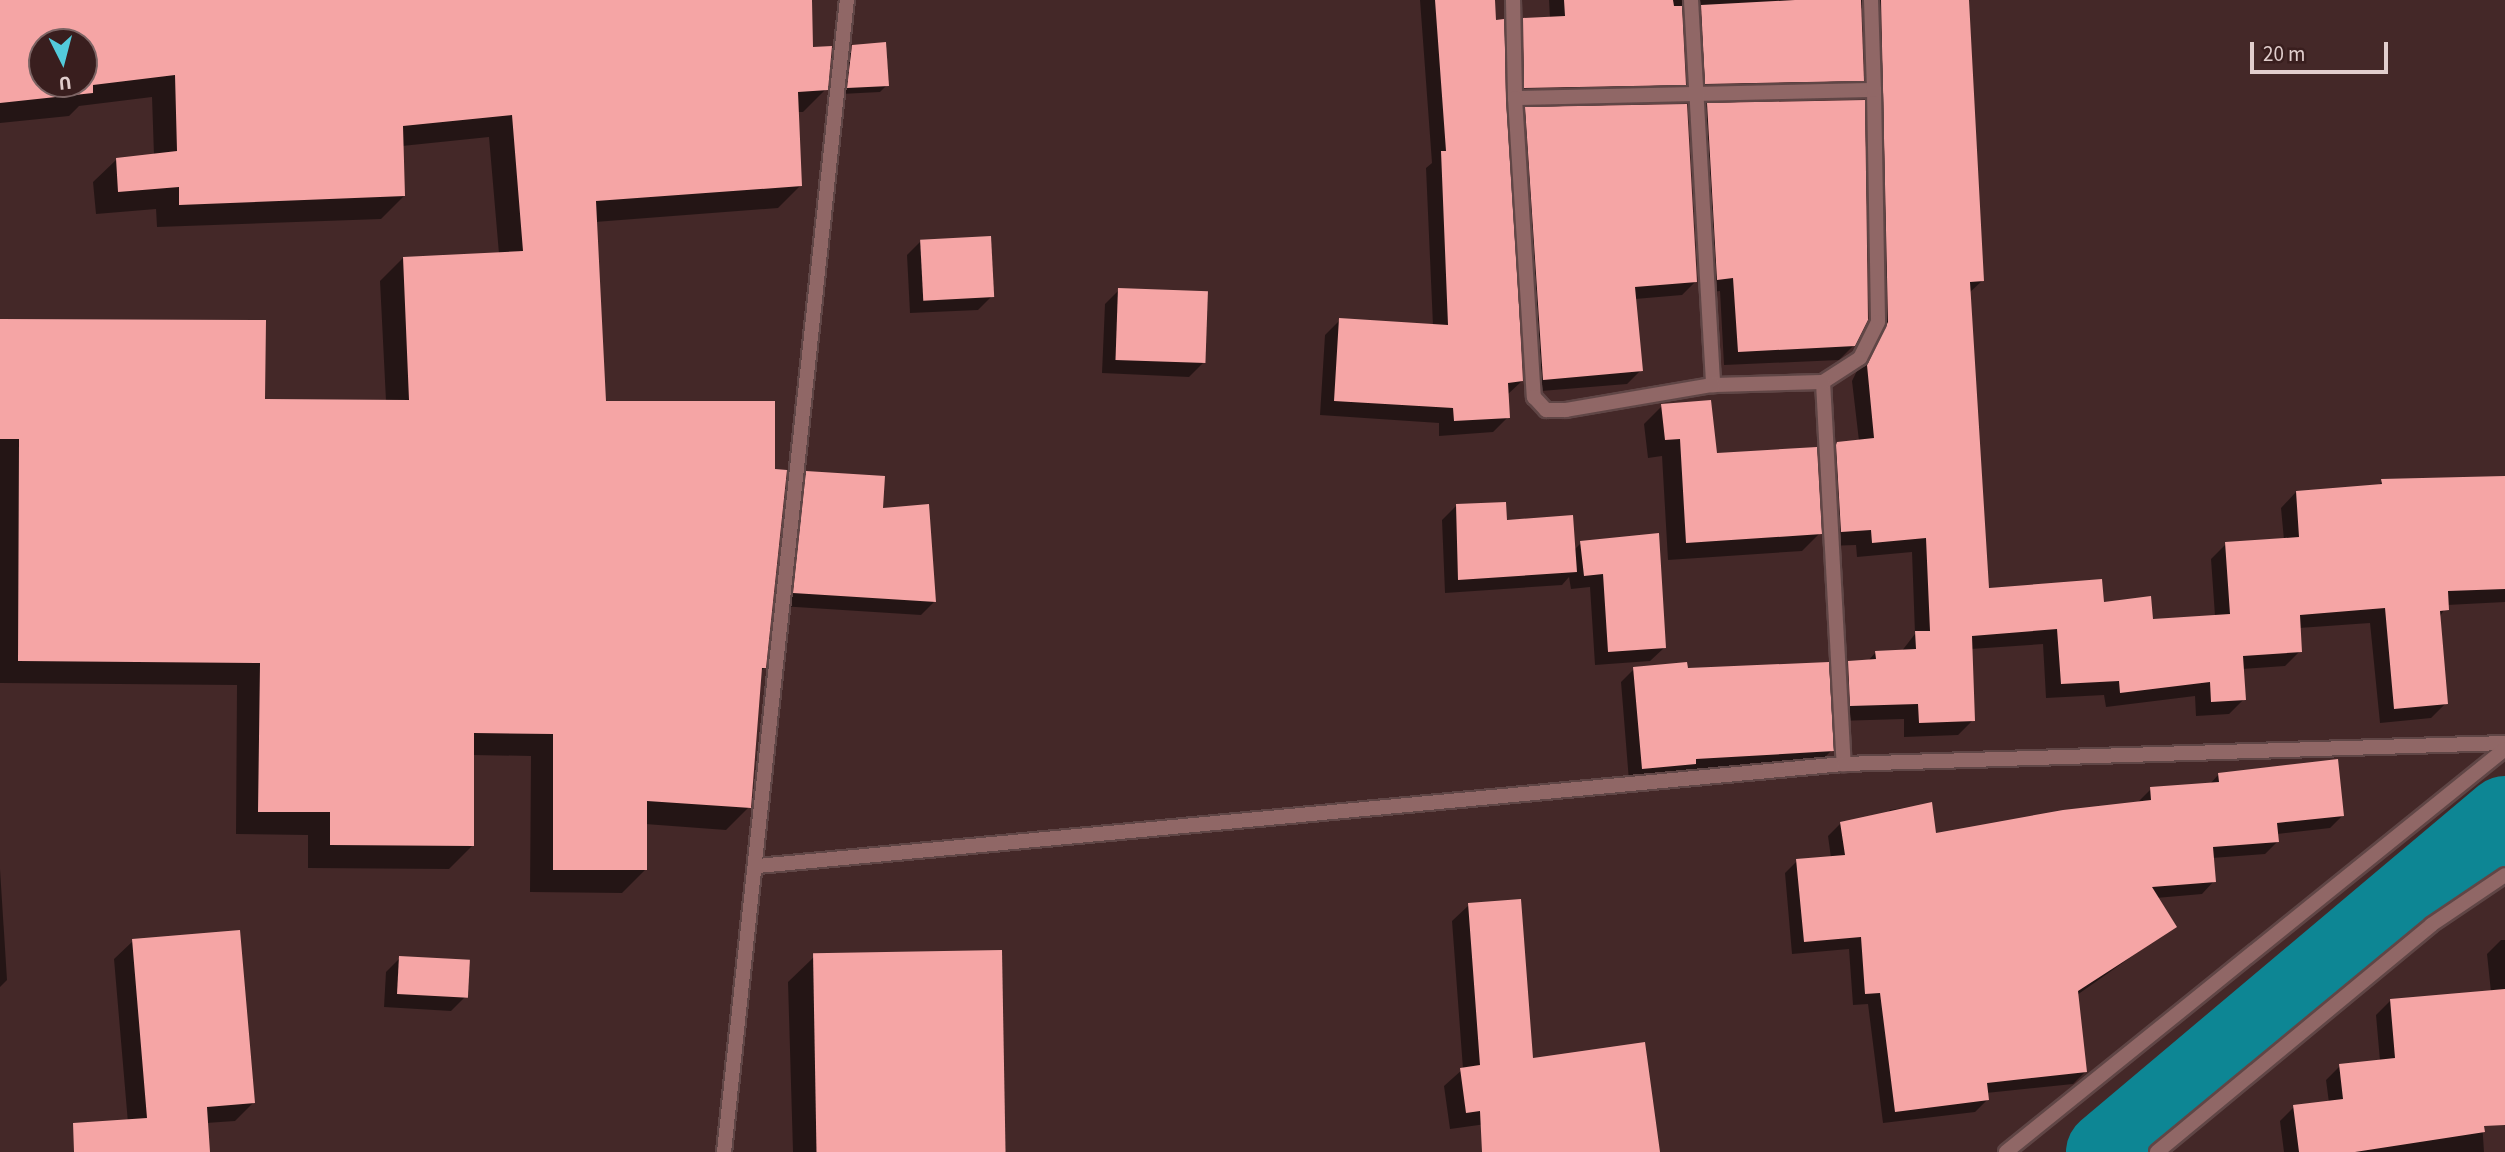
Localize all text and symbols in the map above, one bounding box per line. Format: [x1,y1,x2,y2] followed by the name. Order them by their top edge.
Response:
[28,28,98,98] north arrow
[2253,28,2391,72] scale bar
[2263,39,2305,69] text: 20 m
[57,68,73,96] text: U

